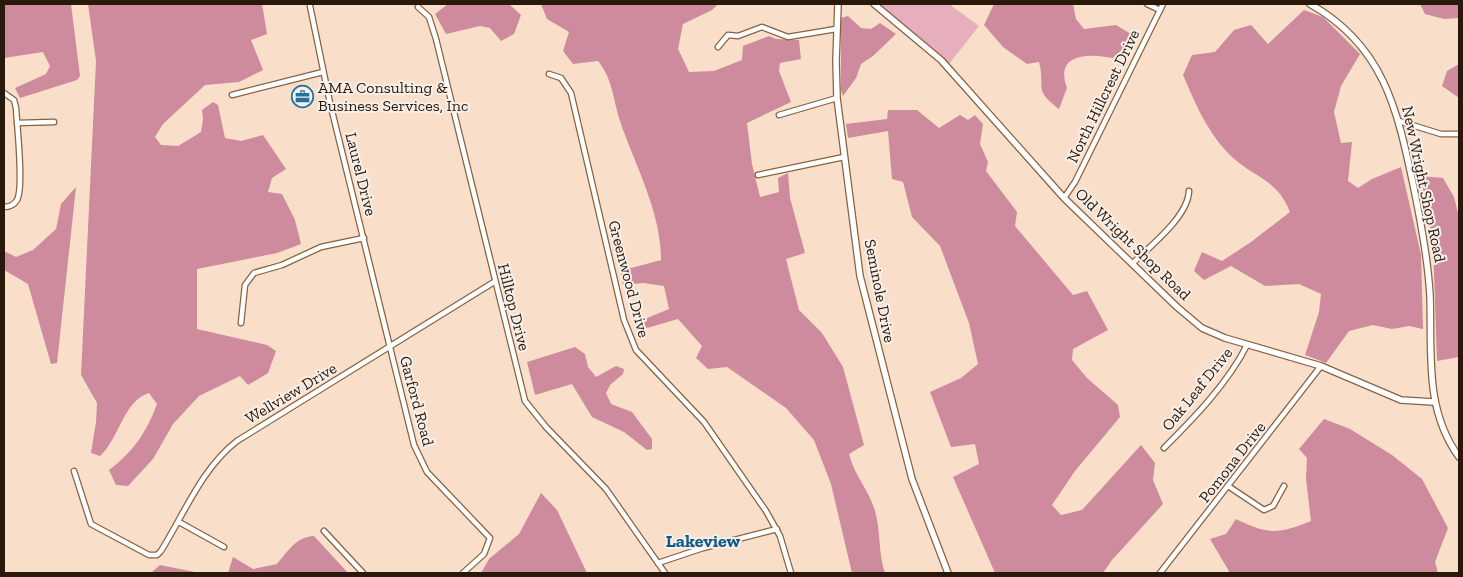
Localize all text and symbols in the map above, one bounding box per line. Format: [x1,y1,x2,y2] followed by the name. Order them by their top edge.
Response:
[1063,26,1143,166] street label: North Hillcrest Drive
[318,78,468,115] place label: AMA Consulting & Business Services, Inc
[290,84,314,108] office icon: AMA Consulting & Business Services, Inc
[1398,104,1450,264] street label: New Wright Shop Road
[341,130,381,218] street label: Laurel Drive
[1071,184,1195,304] street label: Old Wright Shop Road
[604,218,654,340] street label: Greenwood Drive
[861,238,899,344] street label: Seminole Drive
[494,261,534,353] street label: Hilltop Drive
[1158,344,1236,434] street label: Oak Leaf Drive
[396,354,438,448] street label: Garford Road
[242,358,340,428] street label: Wellview Drive
[1195,418,1269,506] street label: Pomona Drive
[666,530,741,552] district label: Lakeview

